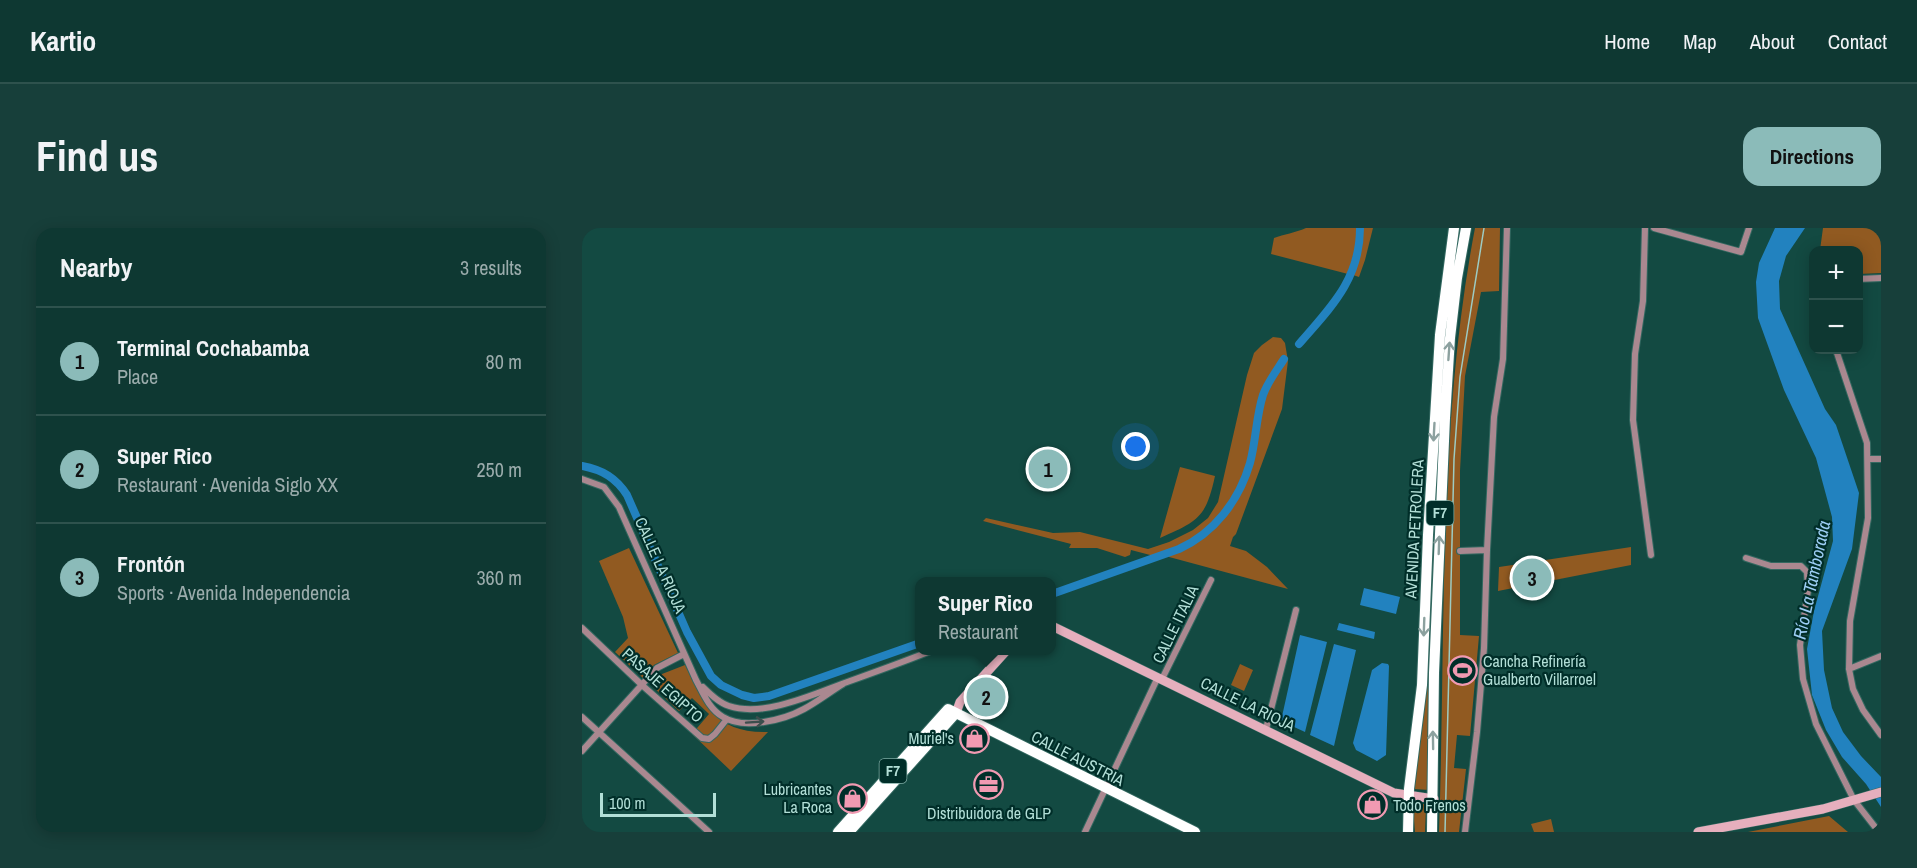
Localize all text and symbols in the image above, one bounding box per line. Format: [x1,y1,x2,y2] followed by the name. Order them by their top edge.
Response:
[30,22,96,60] text: Kartio
[1604,27,1650,56] text: Home
[1683,27,1717,56] text: Map
[1750,27,1795,56] text: About
[1828,27,1887,56] text: Contact
[1743,127,1881,186] button: Directions
[36,128,158,184] text: Find us
[1809,246,1863,354] map controls
[1809,246,1863,300] button: +
[60,250,132,285] text: Nearby
[460,254,522,281] text: 3 results
[1809,300,1863,354] button: −
[117,333,309,363] text: Terminal Cochabamba
[1444,341,1455,361] one-way arrow
[75,348,84,375] text: 1
[486,348,522,375] text: 80 m
[117,363,158,390] text: Place
[1428,422,1439,442] one-way arrow
[1121,432,1150,461] your location
[117,441,212,471] text: Super Rico
[1028,446,1068,492] pin: 1
[75,456,84,483] text: 2
[476,456,522,483] text: 250 m
[1399,459,1429,600] street label: AVENIDA PETROLERA
[117,471,338,498] text: Restaurant · Avenida Siglo XX
[1426,501,1454,525] road number: F7
[630,514,692,617] street label: CALLE LA RIOJA
[1787,518,1836,642] water label: Río La Tamborada
[1433,536,1444,556] one-way arrow
[117,549,185,579] text: Frontón
[1512,556,1552,600] pin: 3
[75,564,84,591] text: 3
[476,564,522,591] text: 360 m
[915,577,1056,655] popup
[117,579,350,606] text: Sports · Avenida Independencia
[1147,581,1203,667] street label: CALLE ITALIA
[938,588,1033,618] text: Super Rico
[1418,617,1430,637] one-way arrow
[938,618,1018,645] text: Restaurant
[618,643,708,727] street label: PASAJE EGIPTO
[1483,650,1596,690] place label: Cancha Refinería Gualberto Villarroel
[1446,654,1478,686] sports icon: Cancha Refinería Gualberto Villarroel
[1197,672,1299,737] street label: CALLE LA RIOJA
[966,674,1006,720] pin: 2
[744,716,764,727] one-way arrow
[959,722,991,754] shop icon: Muriel's
[1028,725,1128,791] street label: CALLE AUSTRIA
[908,727,954,749] place label: Muriel's
[1427,731,1438,751] one-way arrow
[880,759,906,783] road number: F7
[973,769,1005,801] office icon: Distribuidora de GLP
[763,778,833,818] place label: Lubricantes La Roca
[837,782,869,814] shop icon: Lubricantes La Roca
[1356,789,1388,821] shop icon: Todo Frenos
[600,790,716,818] scale bar
[609,792,645,814] text: 100 m
[1393,794,1466,816] place label: Todo Frenos
[927,802,1051,824] place label: Distribuidora de GLP

